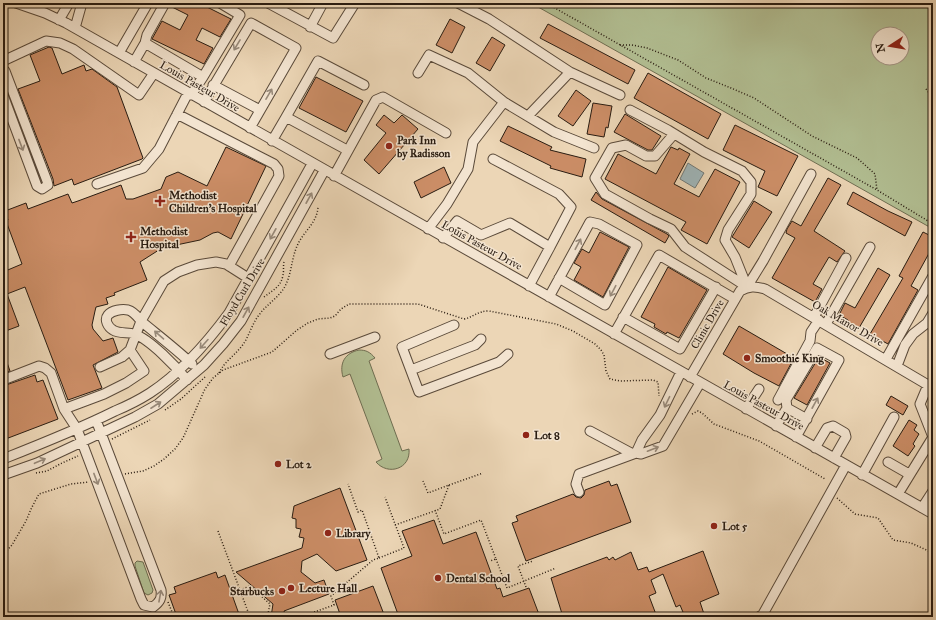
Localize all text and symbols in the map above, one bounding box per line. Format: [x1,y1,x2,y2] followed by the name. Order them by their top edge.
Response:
[870,26,910,66] north arrow
[233,39,241,51] one-way arrow
[873,41,888,54] text: N
[158,58,242,115] street label: Louis Pasteur Drive
[266,88,274,100] one-way arrow
[396,134,450,161] place label: Park Inn by Radisson
[18,139,26,151] one-way arrow
[384,141,394,151] marker: Park Inn by Radisson
[169,189,258,216] place label: Methodist Children's Hospital
[306,192,313,204] one-way arrow
[154,195,166,207] marker: Methodist Children's Hospital
[439,218,525,273] street label: Louis Pasteur Drive
[140,225,188,252] place label: Methodist Hospital
[268,228,276,240] one-way arrow
[125,231,137,243] marker: Methodist Hospital
[574,238,582,250] one-way arrow
[217,256,268,329] street label: Floyd Curl Drive
[608,285,616,297] one-way arrow
[688,297,727,351] street label: Clinic Drive
[810,298,886,349] street label: Oak Manor Drive
[242,306,250,318] one-way arrow
[153,331,164,340] one-way arrow
[200,339,209,350] one-way arrow
[755,352,824,365] place label: Smoothie King
[742,353,752,363] marker: Smoothie King
[721,378,807,433] street label: Louis Pasteur Drive
[663,396,670,408] one-way arrow
[812,397,820,409] one-way arrow
[151,400,162,409] one-way arrow
[534,429,560,442] place label: Lot 8
[521,430,531,440] marker: Lot 8
[646,445,658,453] one-way arrow
[33,457,45,465] one-way arrow
[286,458,312,471] place label: Lot 2
[273,459,283,469] marker: Lot 2
[93,472,101,484] one-way arrow
[722,520,748,533] place label: Lot 5
[709,521,719,531] marker: Lot 5
[336,527,371,541] place label: Library
[323,528,333,538] marker: Library
[446,572,511,585] place label: Dental School
[433,573,443,583] marker: Dental School
[299,582,358,595] place label: Lecture Hall
[286,583,296,593] marker: Lecture Hall
[230,585,274,598] place label: Starbucks
[277,586,287,596] marker: Starbucks
[156,590,164,603] one-way arrow

